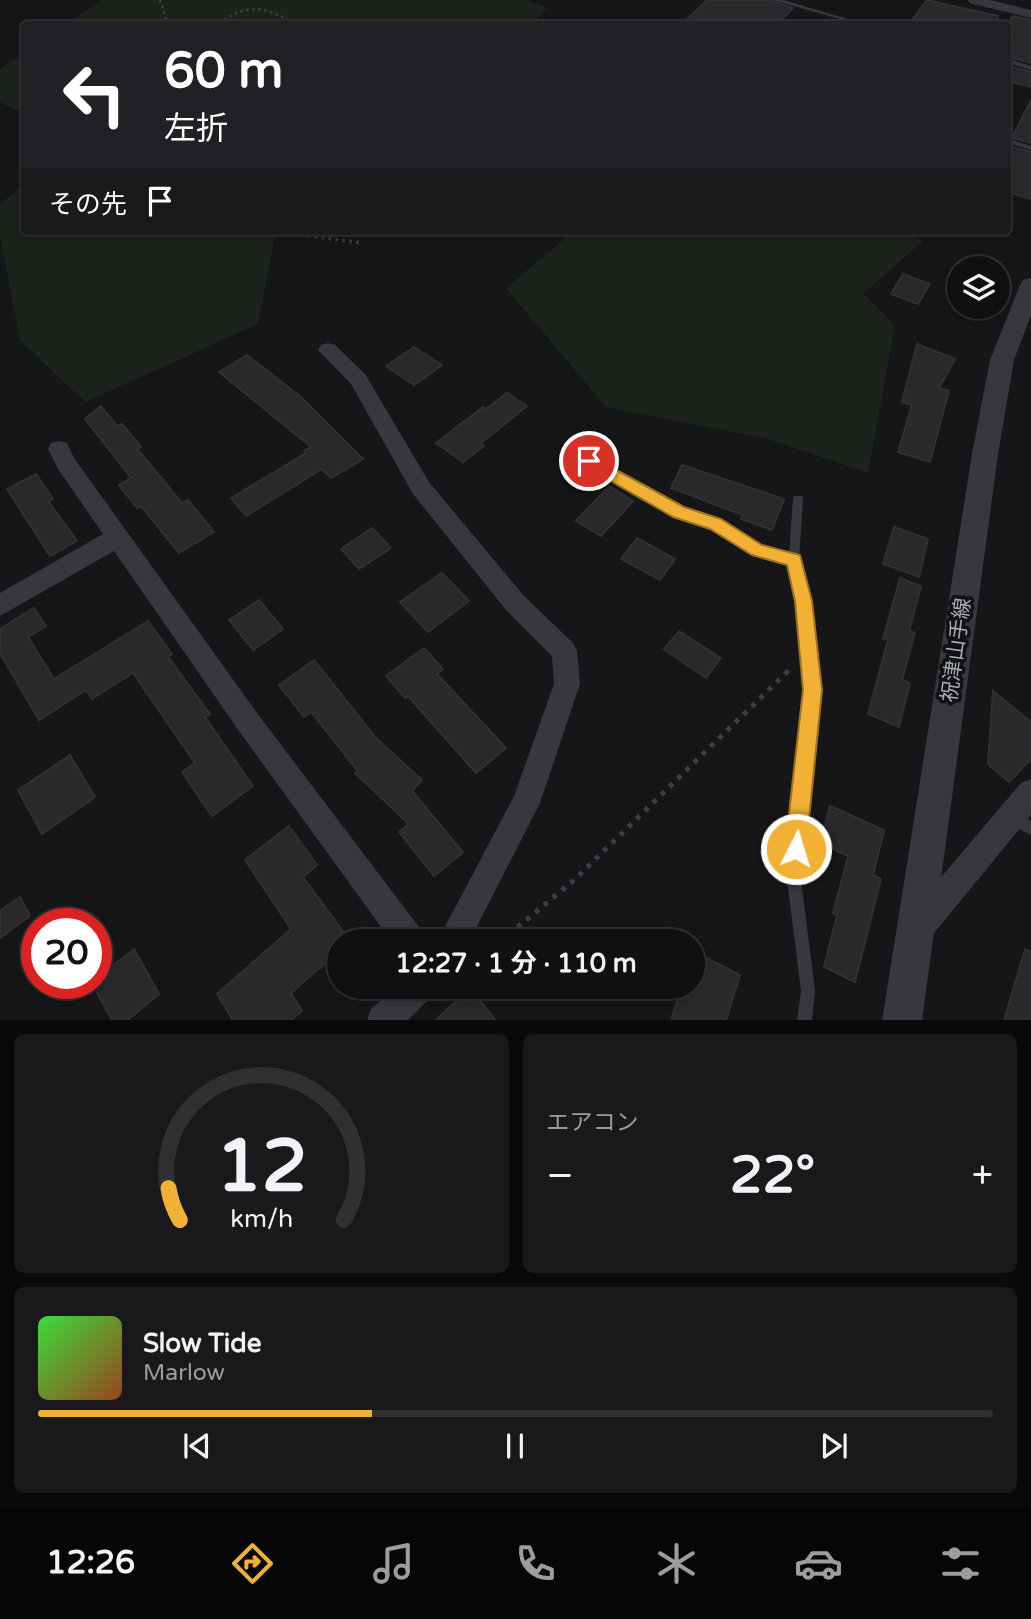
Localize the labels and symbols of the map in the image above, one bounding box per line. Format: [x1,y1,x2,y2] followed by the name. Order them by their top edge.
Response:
[559,431,619,491] pin
[937,596,976,704] street label: 祝津山手線
[759,812,833,886] position arrow
[21,908,112,999] speed limit sign: 20

